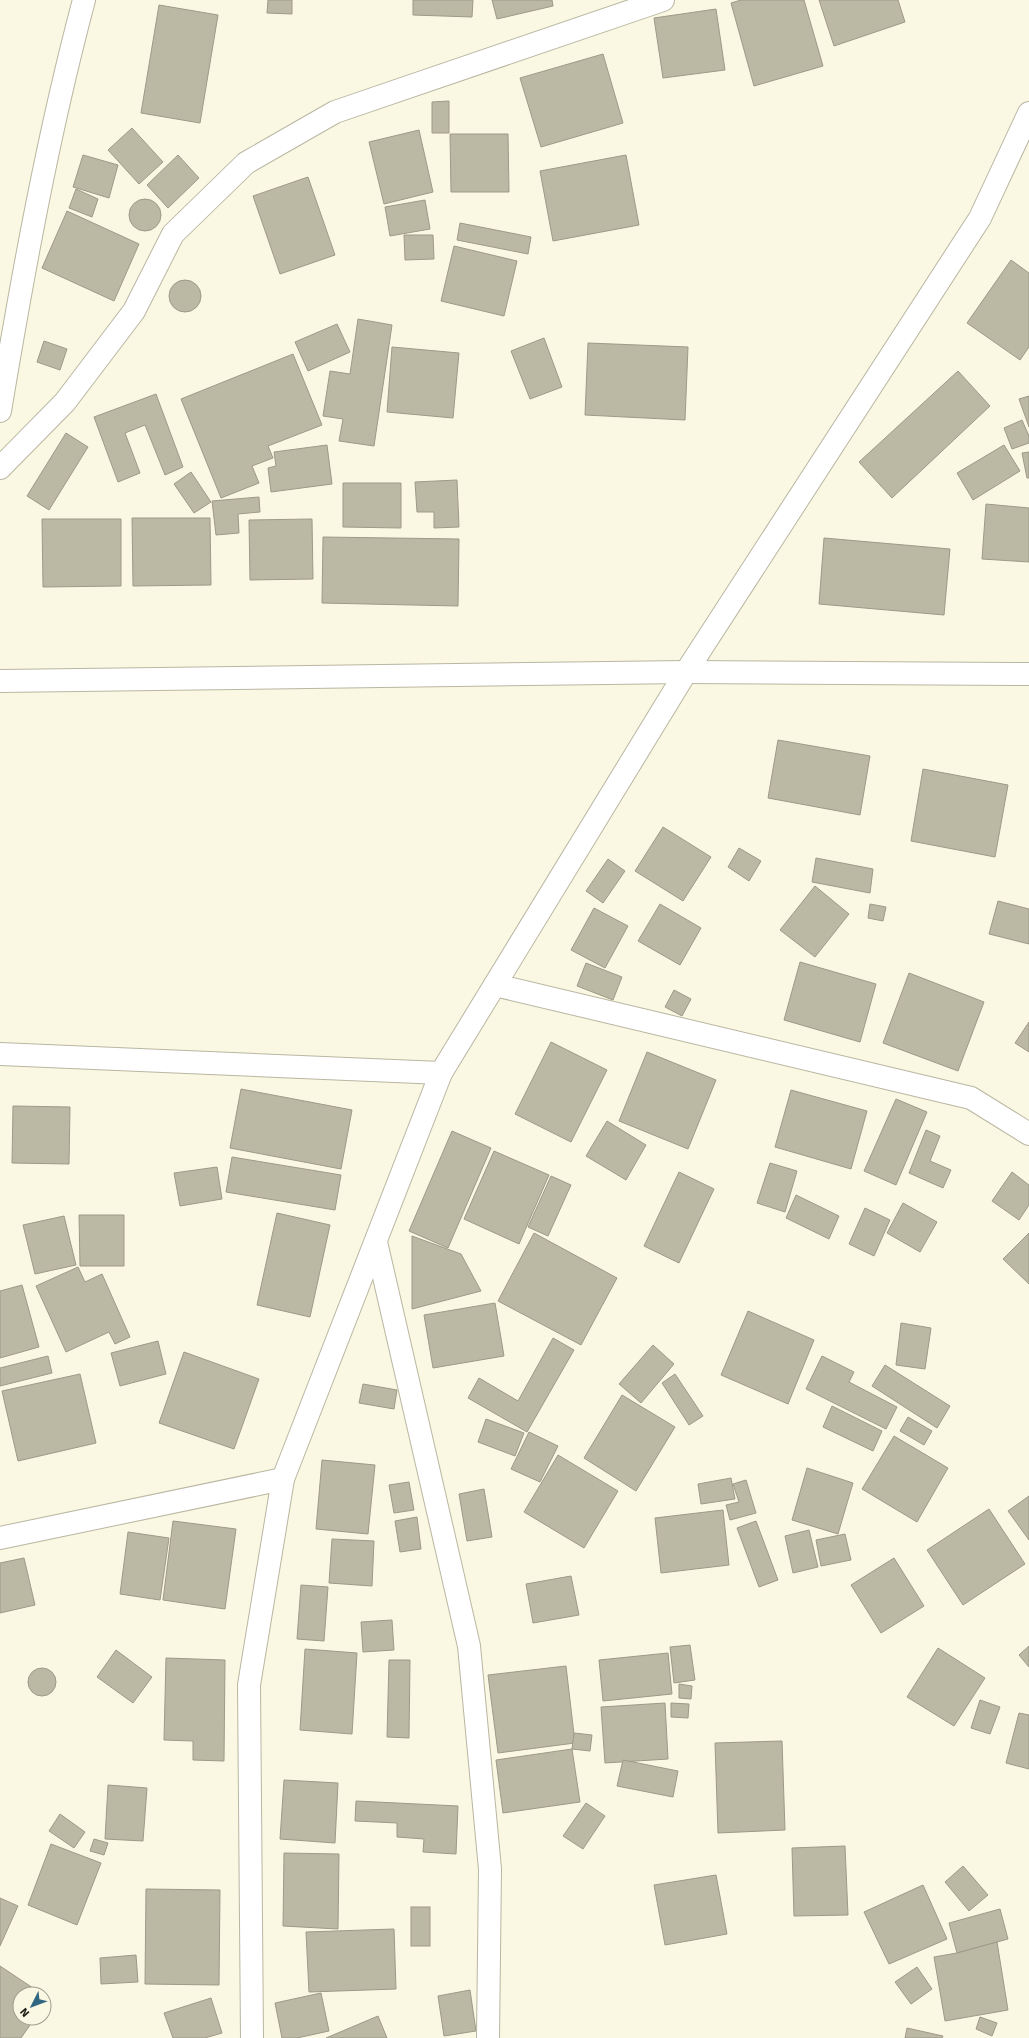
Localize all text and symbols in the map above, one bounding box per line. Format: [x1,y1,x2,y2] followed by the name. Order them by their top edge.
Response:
[12,1986,52,2026] north arrow
[18,2005,32,2020] text: N

